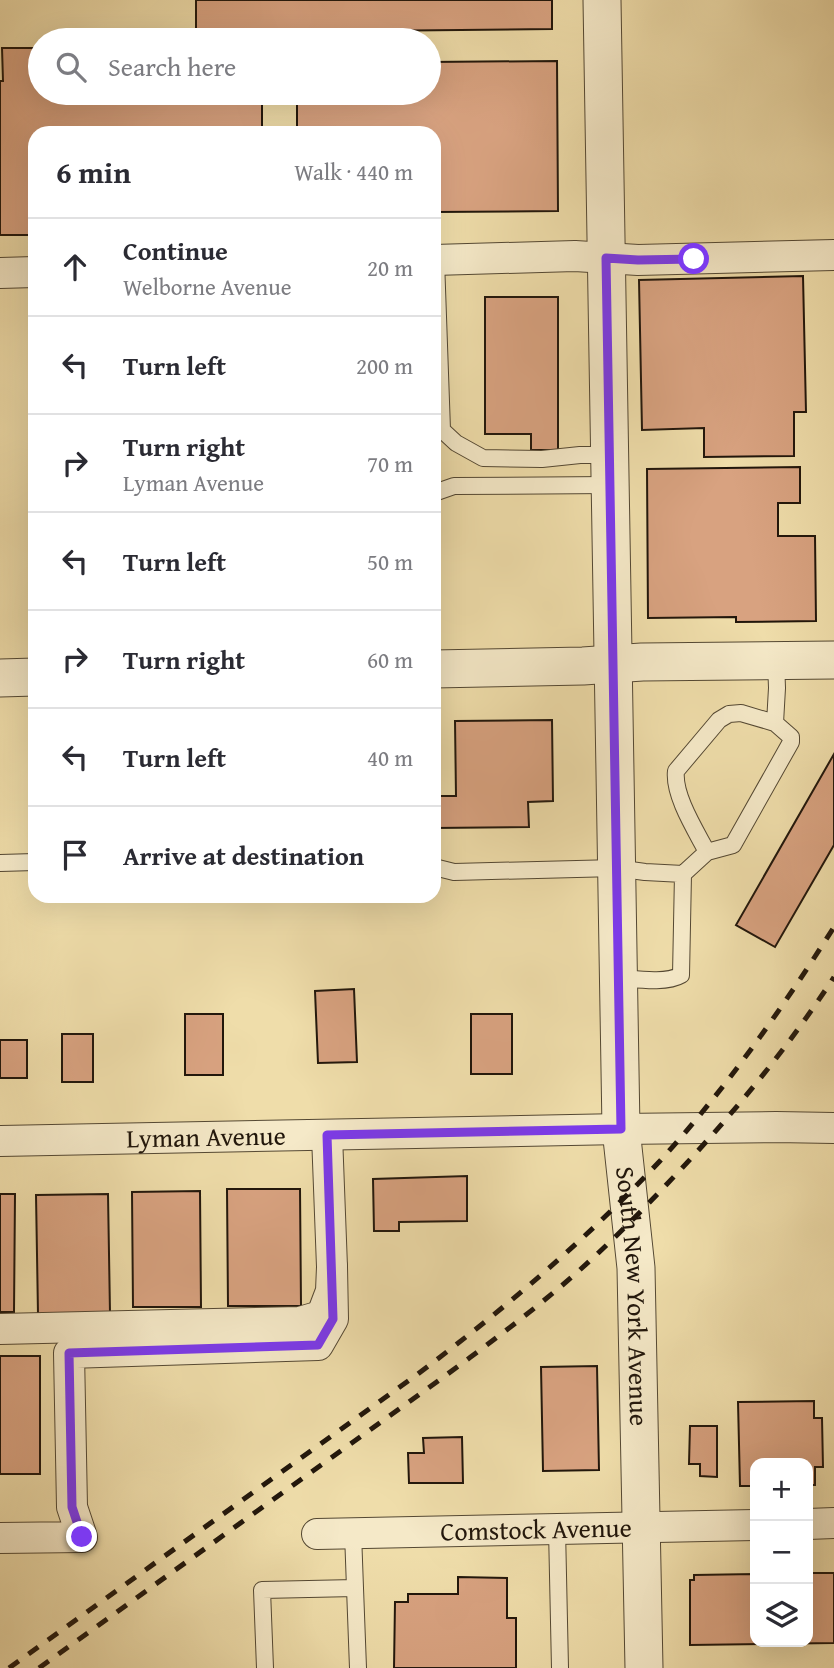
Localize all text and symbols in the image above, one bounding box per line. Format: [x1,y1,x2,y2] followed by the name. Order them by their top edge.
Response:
[28,28,441,105] search box
[108,47,236,86] text: Search here
[52,48,90,86] icon: search
[56,150,131,194] text: 6 min
[294,155,413,188] text: Walk · 440 m
[123,231,228,270] text: Continue
[678,243,709,274] route start
[56,248,94,286] icon: ahead
[367,251,413,284] text: 20 m
[123,270,291,303] text: Welborne Avenue
[56,346,94,384] icon: left
[123,346,226,385] text: Turn left
[356,349,413,382] text: 200 m
[123,427,245,466] text: Turn right
[56,444,94,482] icon: right
[367,447,413,480] text: 70 m
[123,466,264,499] text: Lyman Avenue
[56,542,94,580] icon: left
[123,542,226,581] text: Turn left
[367,545,413,578] text: 50 m
[56,640,94,678] icon: right
[123,640,245,679] text: Turn right
[367,643,413,676] text: 60 m
[56,738,94,776] icon: left
[123,738,226,777] text: Turn left
[367,741,413,774] text: 40 m
[56,836,94,874] icon: arrive
[123,836,364,875] text: Arrive at destination
[126,1115,286,1158] street label: Lyman Avenue
[606,1164,659,1426] street label: South New York Avenue
[750,1458,813,1647] map controls
[750,1458,813,1521] button: +
[440,1508,632,1550] street label: Comstock Avenue
[66,1521,97,1552] route end
[750,1521,813,1584] button: −
[750,1584,813,1647] button: layers

